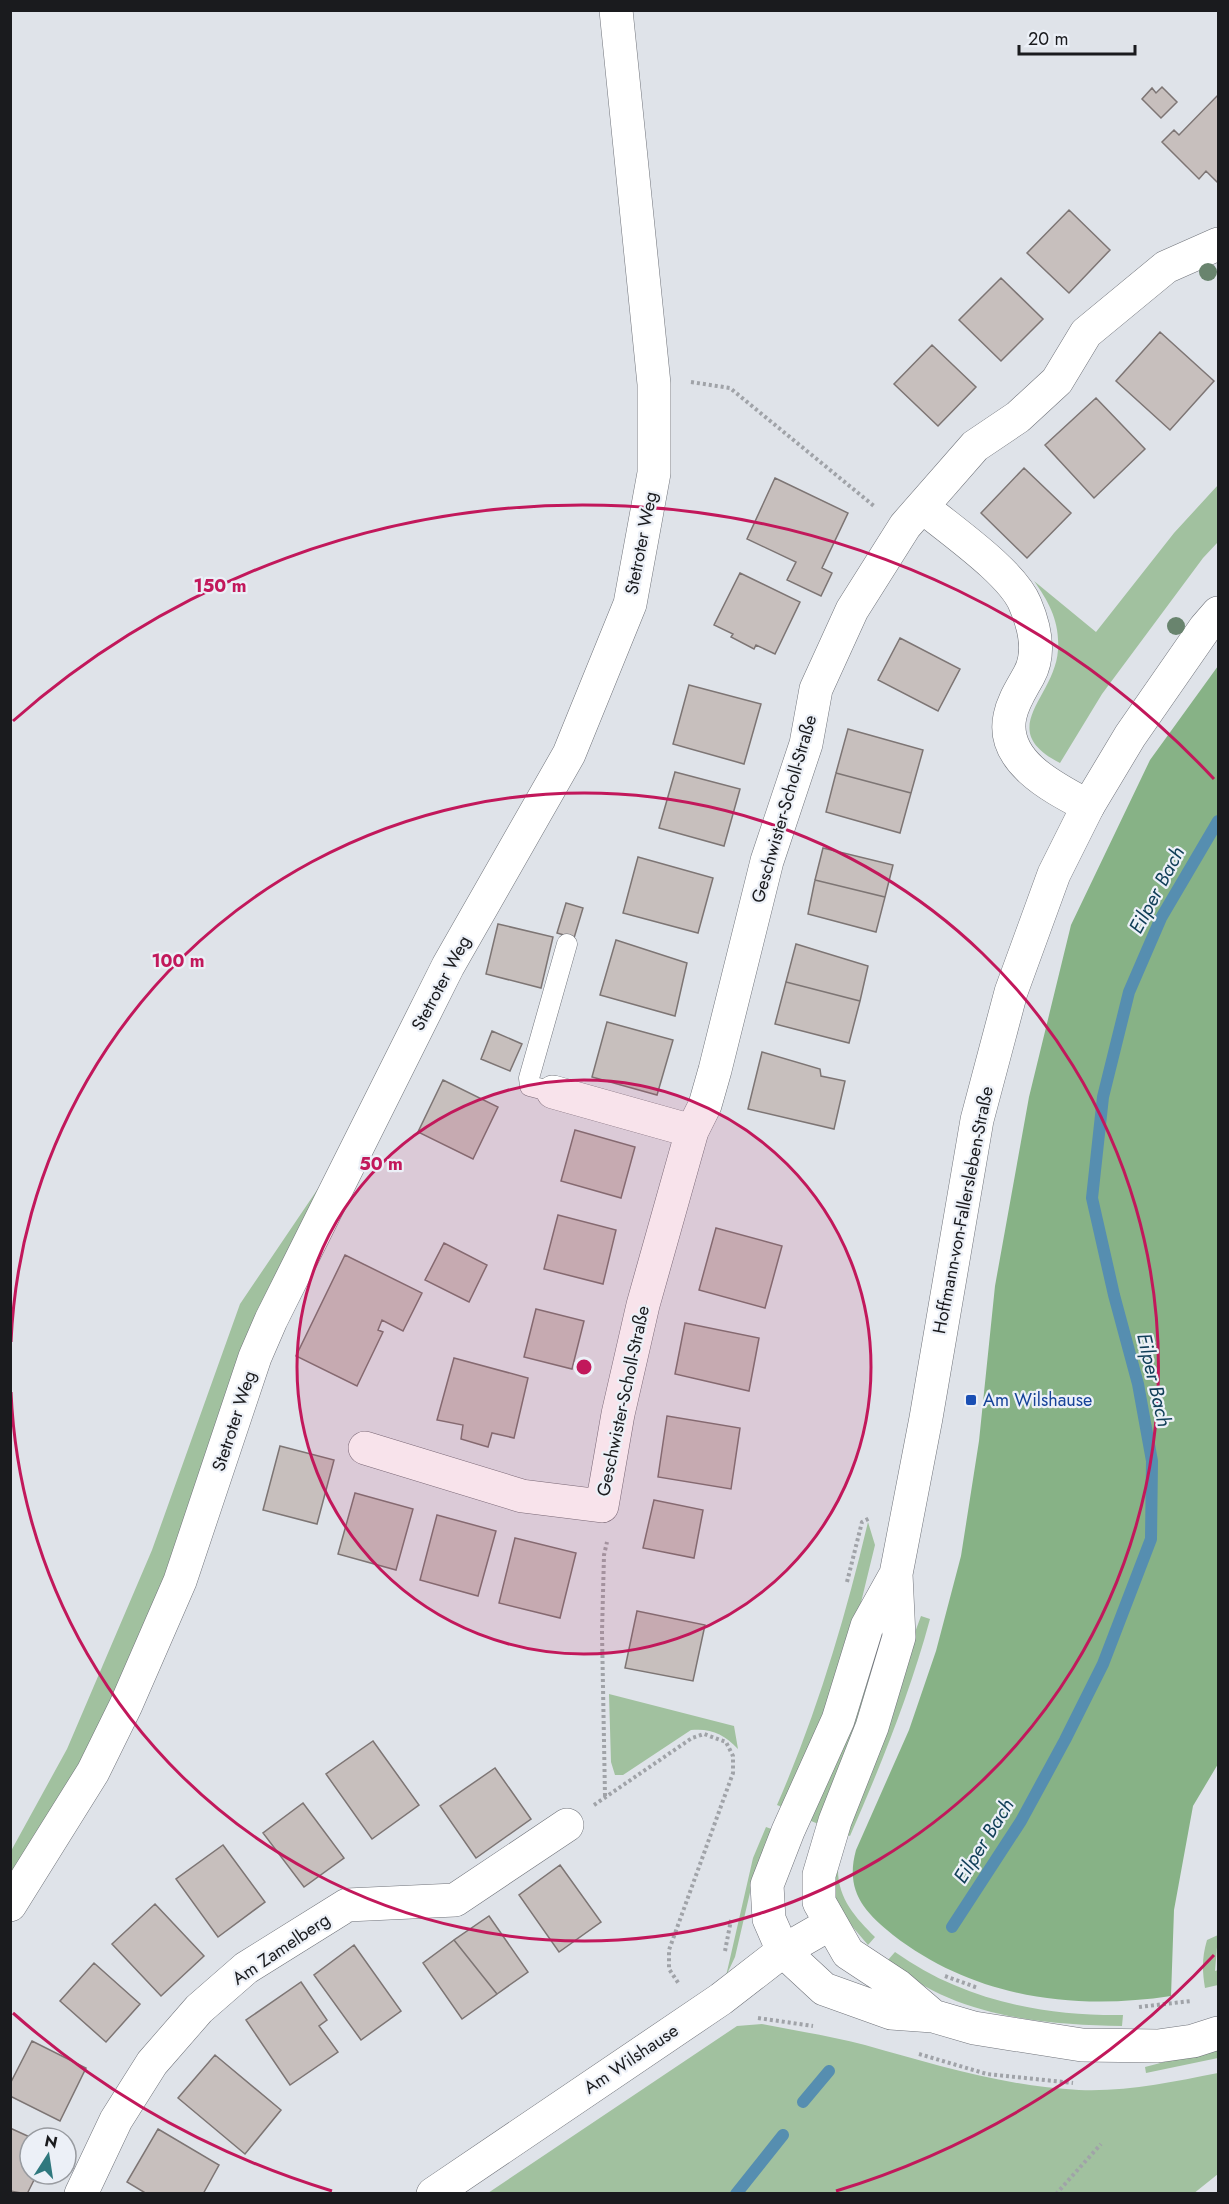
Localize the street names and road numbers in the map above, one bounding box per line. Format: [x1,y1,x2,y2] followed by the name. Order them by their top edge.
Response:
[618,489,664,597] street label: Stetroter Weg
[745,712,823,906] street label: Geschwister-Scholl-Straße
[405,931,477,1035] street label: Stetroter Weg
[926,1084,1000,1336] street label: Hoffmann-von-Fallersleben-Straße
[590,1303,656,1499] street label: Geschwister-Scholl-Straße
[205,1367,263,1475] street label: Stetroter Weg
[227,1907,335,1991] street label: Am Zamelberg
[578,2018,684,2100] street label: Am Wilshause

